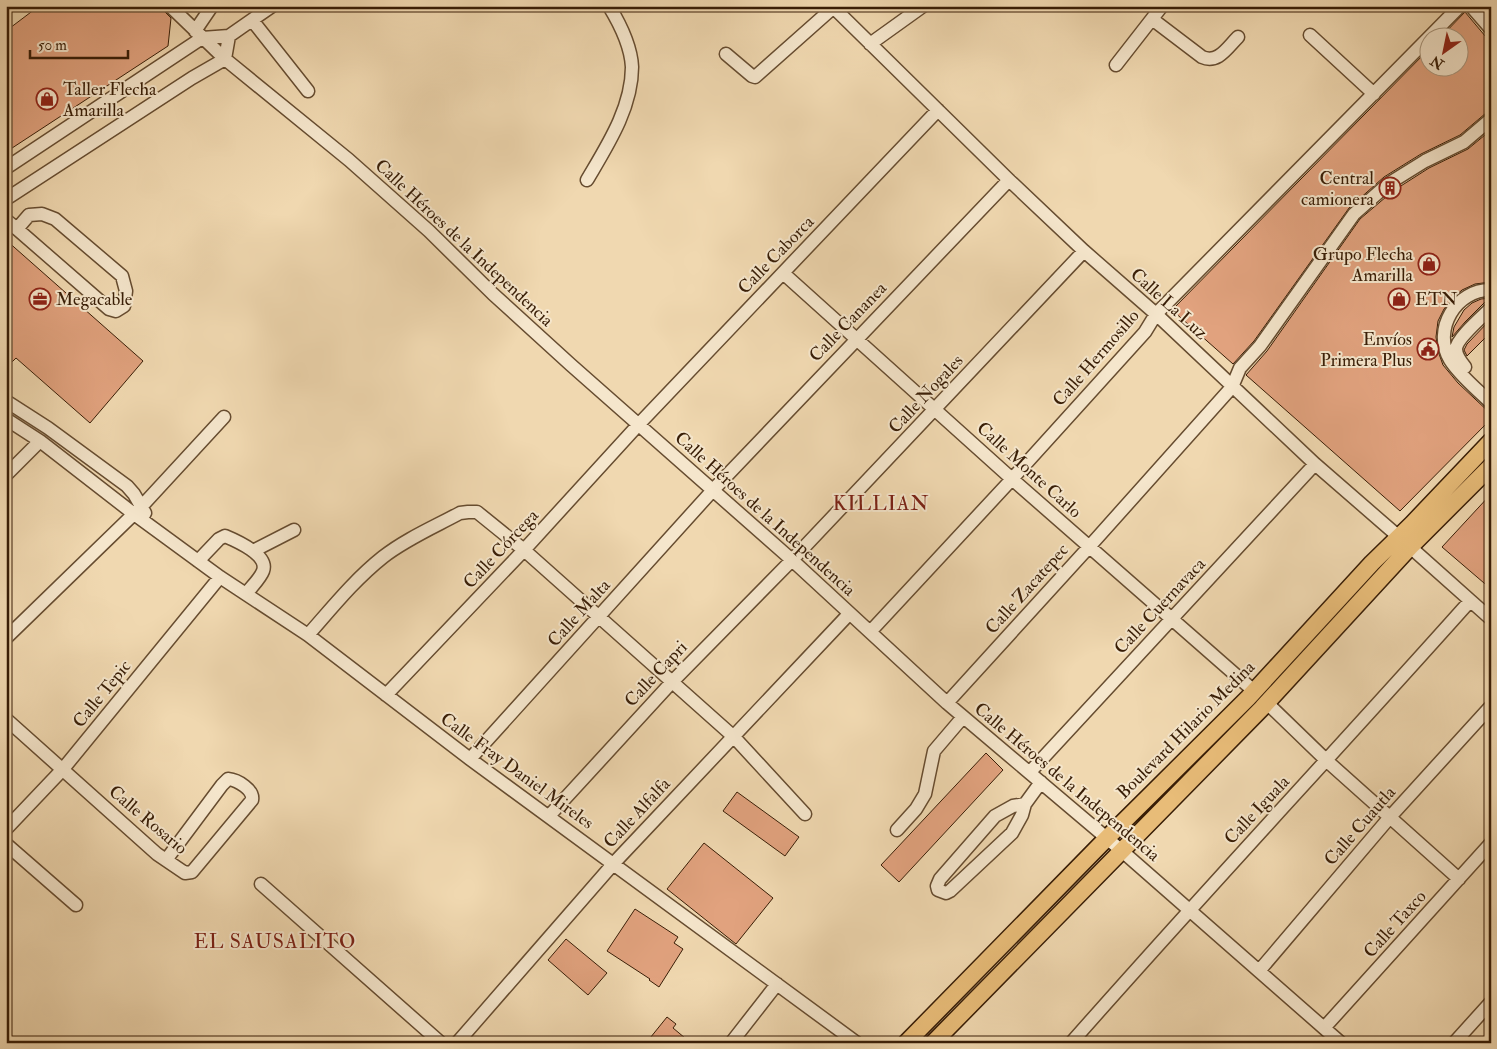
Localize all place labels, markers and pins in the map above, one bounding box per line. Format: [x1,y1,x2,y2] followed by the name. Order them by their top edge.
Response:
[62,78,157,122] place label: Taller Flecha Amarilla
[35,87,59,111] shop icon: Taller Flecha Amarilla
[1301,167,1375,211] place label: Central camionera
[1378,176,1402,200] building icon: Central camionera
[1313,243,1414,287] place label: Grupo Flecha Amarilla
[1417,252,1441,276] shop icon: Grupo Flecha Amarilla
[28,287,52,311] office icon: Megacable
[1387,287,1411,311] shop icon: ETN
[56,288,133,311] place label: Megacable
[1415,288,1457,311] place label: ETN
[1320,328,1412,372] place label: Envíos Primera Plus
[1416,337,1440,361] public building icon: Envíos Primera Plus

